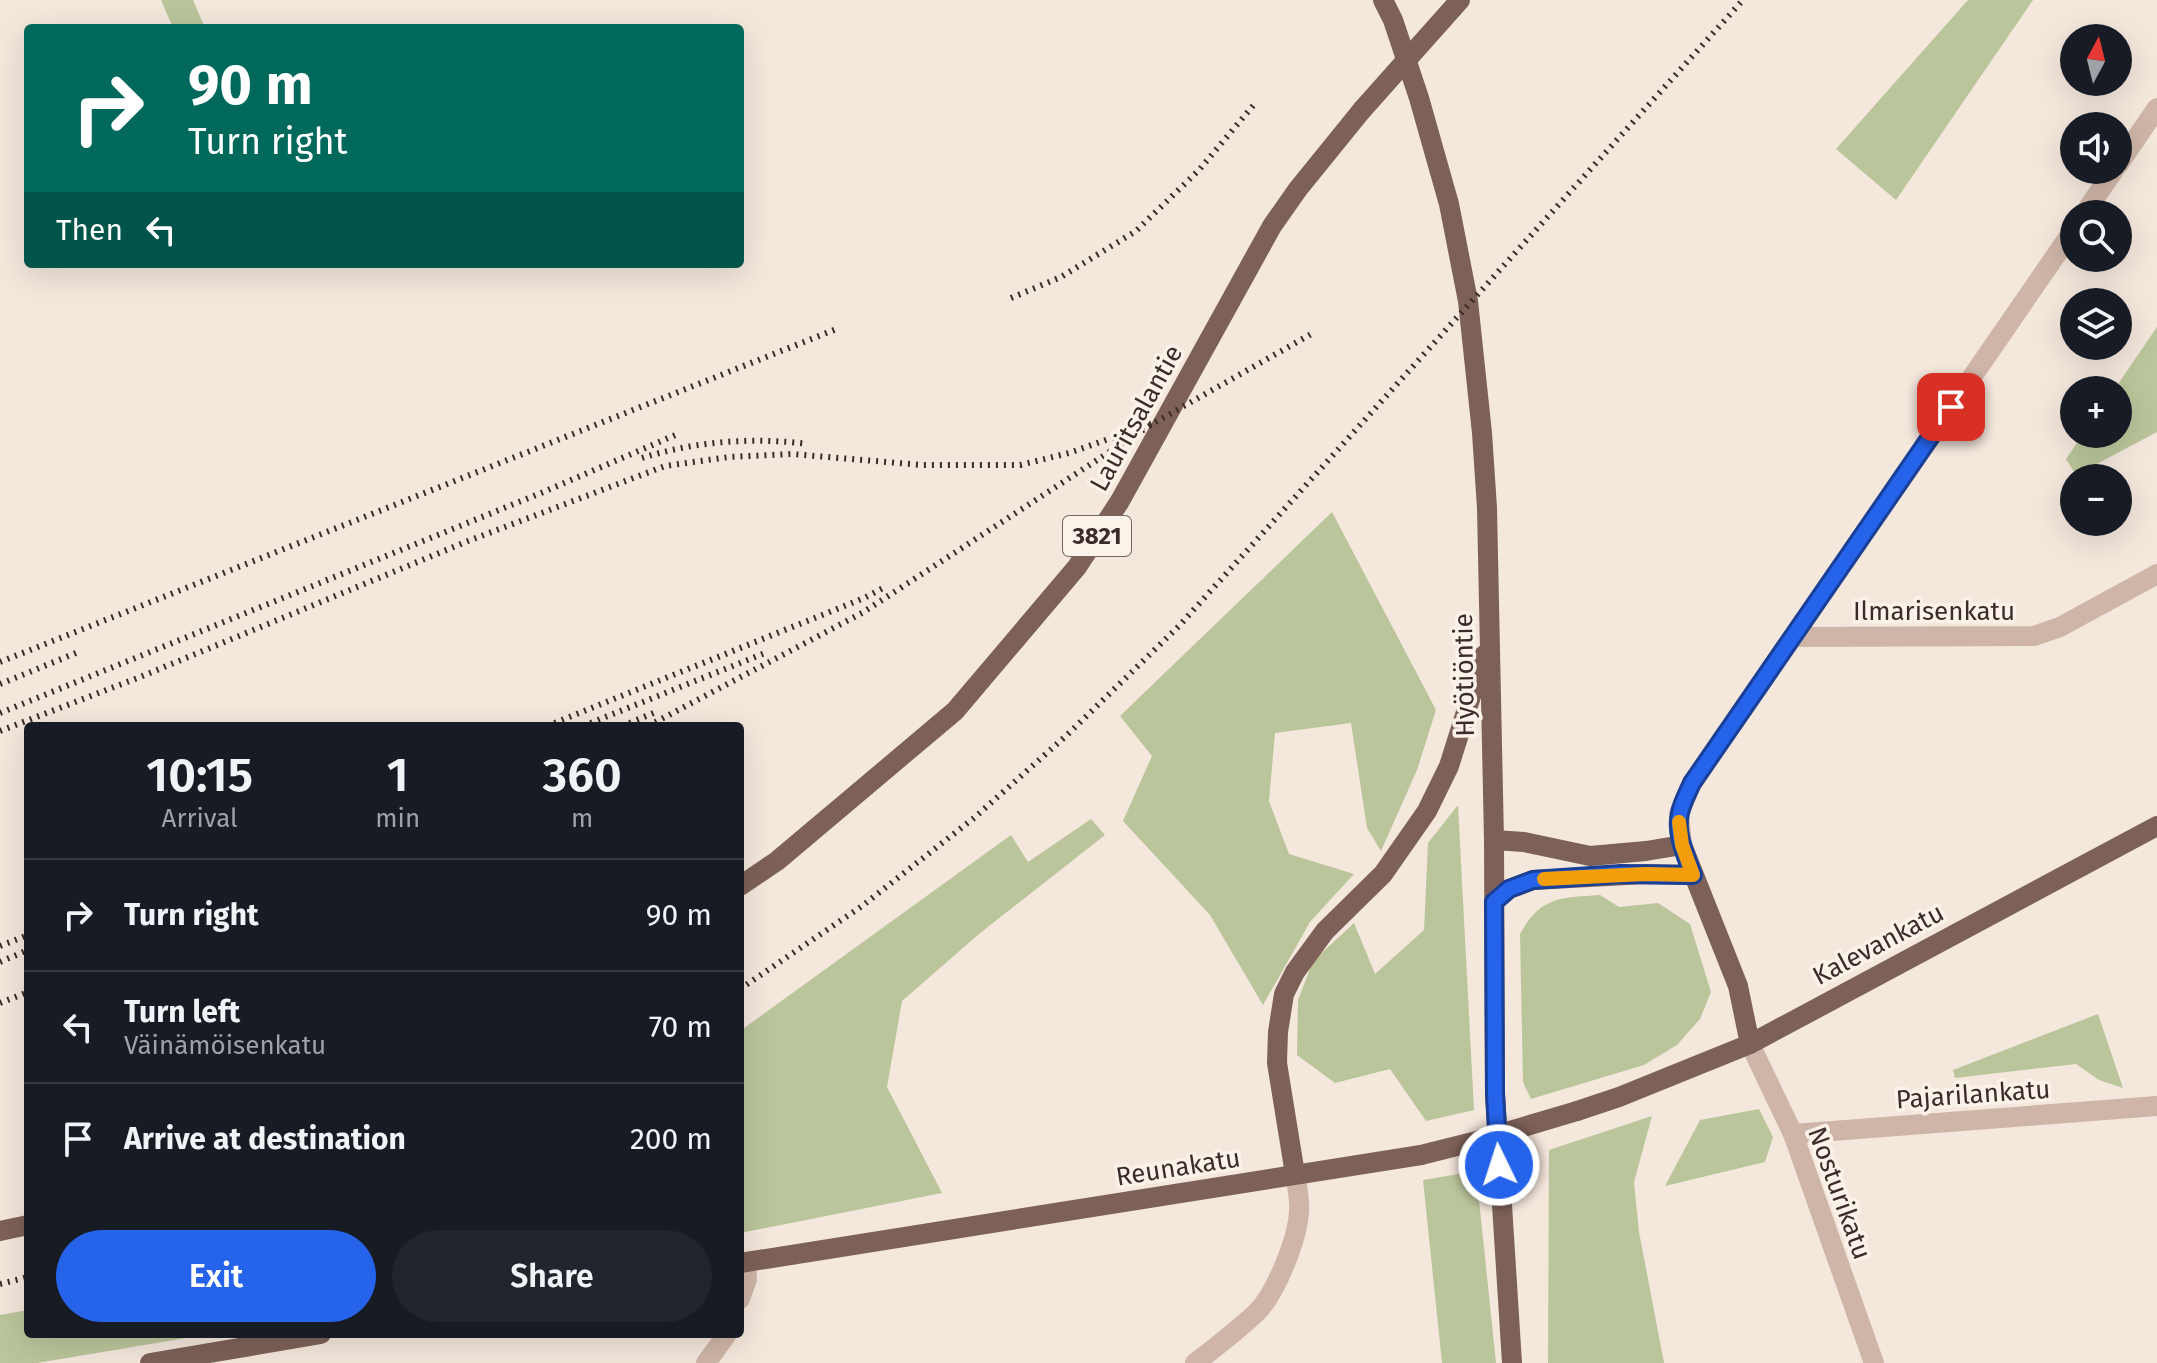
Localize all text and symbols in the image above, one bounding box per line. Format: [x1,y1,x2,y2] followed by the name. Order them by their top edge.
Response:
[2060,24,2132,96] north arrow
[2060,24,2132,536] map controls
[188,52,313,119] text: 90 m
[56,56,160,160] icon: right
[2060,112,2132,184] button: sound
[188,120,348,164] text: Turn right
[2060,200,2132,272] button: search
[139,208,183,252] icon: left
[56,212,123,248] text: Then
[2060,288,2132,360] button: layers
[1084,340,1189,497] street label: Lauritsalantie
[1917,373,1985,441] pin
[2060,376,2132,448] button: +
[1929,385,1973,429] icon: arrive
[2060,464,2132,536] button: −
[1063,516,1131,556] road number: 3821
[1853,596,2015,627] street label: Ilmarisenkatu
[1448,613,1481,737] street label: Hyötiöntie
[146,746,253,804] text: 10:15
[387,746,409,804] text: 1
[542,746,622,804] text: 360
[162,803,238,834] text: Arrival
[375,803,420,834] text: min
[571,803,593,834] text: m
[56,893,100,937] icon: right
[124,897,259,933] text: Turn right
[646,897,712,933] text: 90 m
[1807,897,1949,992] street label: Kalevankatu
[124,994,240,1030] text: Turn left
[56,1005,100,1049] icon: left
[649,1009,712,1045] text: 70 m
[124,1030,326,1061] text: Väinämöisenkatu
[1895,1074,2051,1115] street label: Pajarilankatu
[56,1117,100,1161] icon: arrive
[124,1121,406,1157] text: Arrive at destination
[630,1121,712,1157] text: 200 m
[1457,1123,1541,1207] position arrow
[1801,1123,1878,1264] street label: Nosturikatu
[1114,1142,1243,1193] street label: Reunakatu
[56,1230,376,1322] button: Exit
[392,1230,712,1322] button: Share

